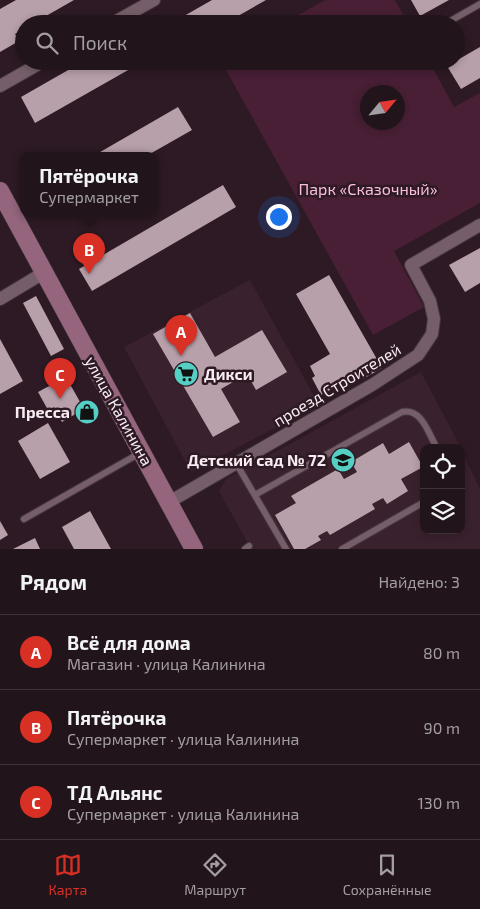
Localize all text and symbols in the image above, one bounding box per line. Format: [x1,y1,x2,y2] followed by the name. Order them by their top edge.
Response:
[15,15,465,70] search box
[33,29,61,57] icon: search
[73,31,127,54] text: Поиск
[360,85,405,130] north arrow
[20,152,158,217] popup
[39,164,139,187] text: Пятёрочка
[299,179,438,198] park label: Парк «Сказочный»
[39,187,139,206] text: Супермаркет
[266,204,292,230] your location
[73,233,105,274] pin: B
[165,315,197,356] pin: A
[270,339,404,430] street label: проезд Строителей
[81,353,157,469] street label: улица Калинина
[44,358,76,399] pin: C
[173,361,199,387] supermarket icon: Дикси
[204,364,252,383] place label: Дикси
[74,399,100,425] shop icon: Пресса
[15,402,70,421] place label: Пресса
[420,444,465,534] map controls
[420,444,465,489] button: locate
[330,447,356,473] school or university icon: Детский сад № 72
[187,450,326,469] place label: Детский сад № 72
[420,489,465,534] button: layers
[20,569,87,594] text: Рядом
[378,572,460,591] text: Найдено: 3
[67,631,191,654] text: Всё для дома
[31,643,41,662] text: A
[423,643,460,662] text: 80 m
[67,654,266,673] text: Магазин · улица Калинина
[67,706,166,729] text: Пятёрочка
[31,718,41,737] text: B
[424,718,460,737] text: 90 m
[67,729,299,748] text: Супермаркет · улица Калинина
[67,781,162,804] text: ТД Альянс
[31,793,41,812] text: C
[418,793,460,812] text: 130 m
[67,804,299,823] text: Супермаркет · улица Калинина
[48,851,87,898] tab: Карта
[184,851,246,898] tab: Маршрут
[343,851,432,898] tab: Сохранённые

